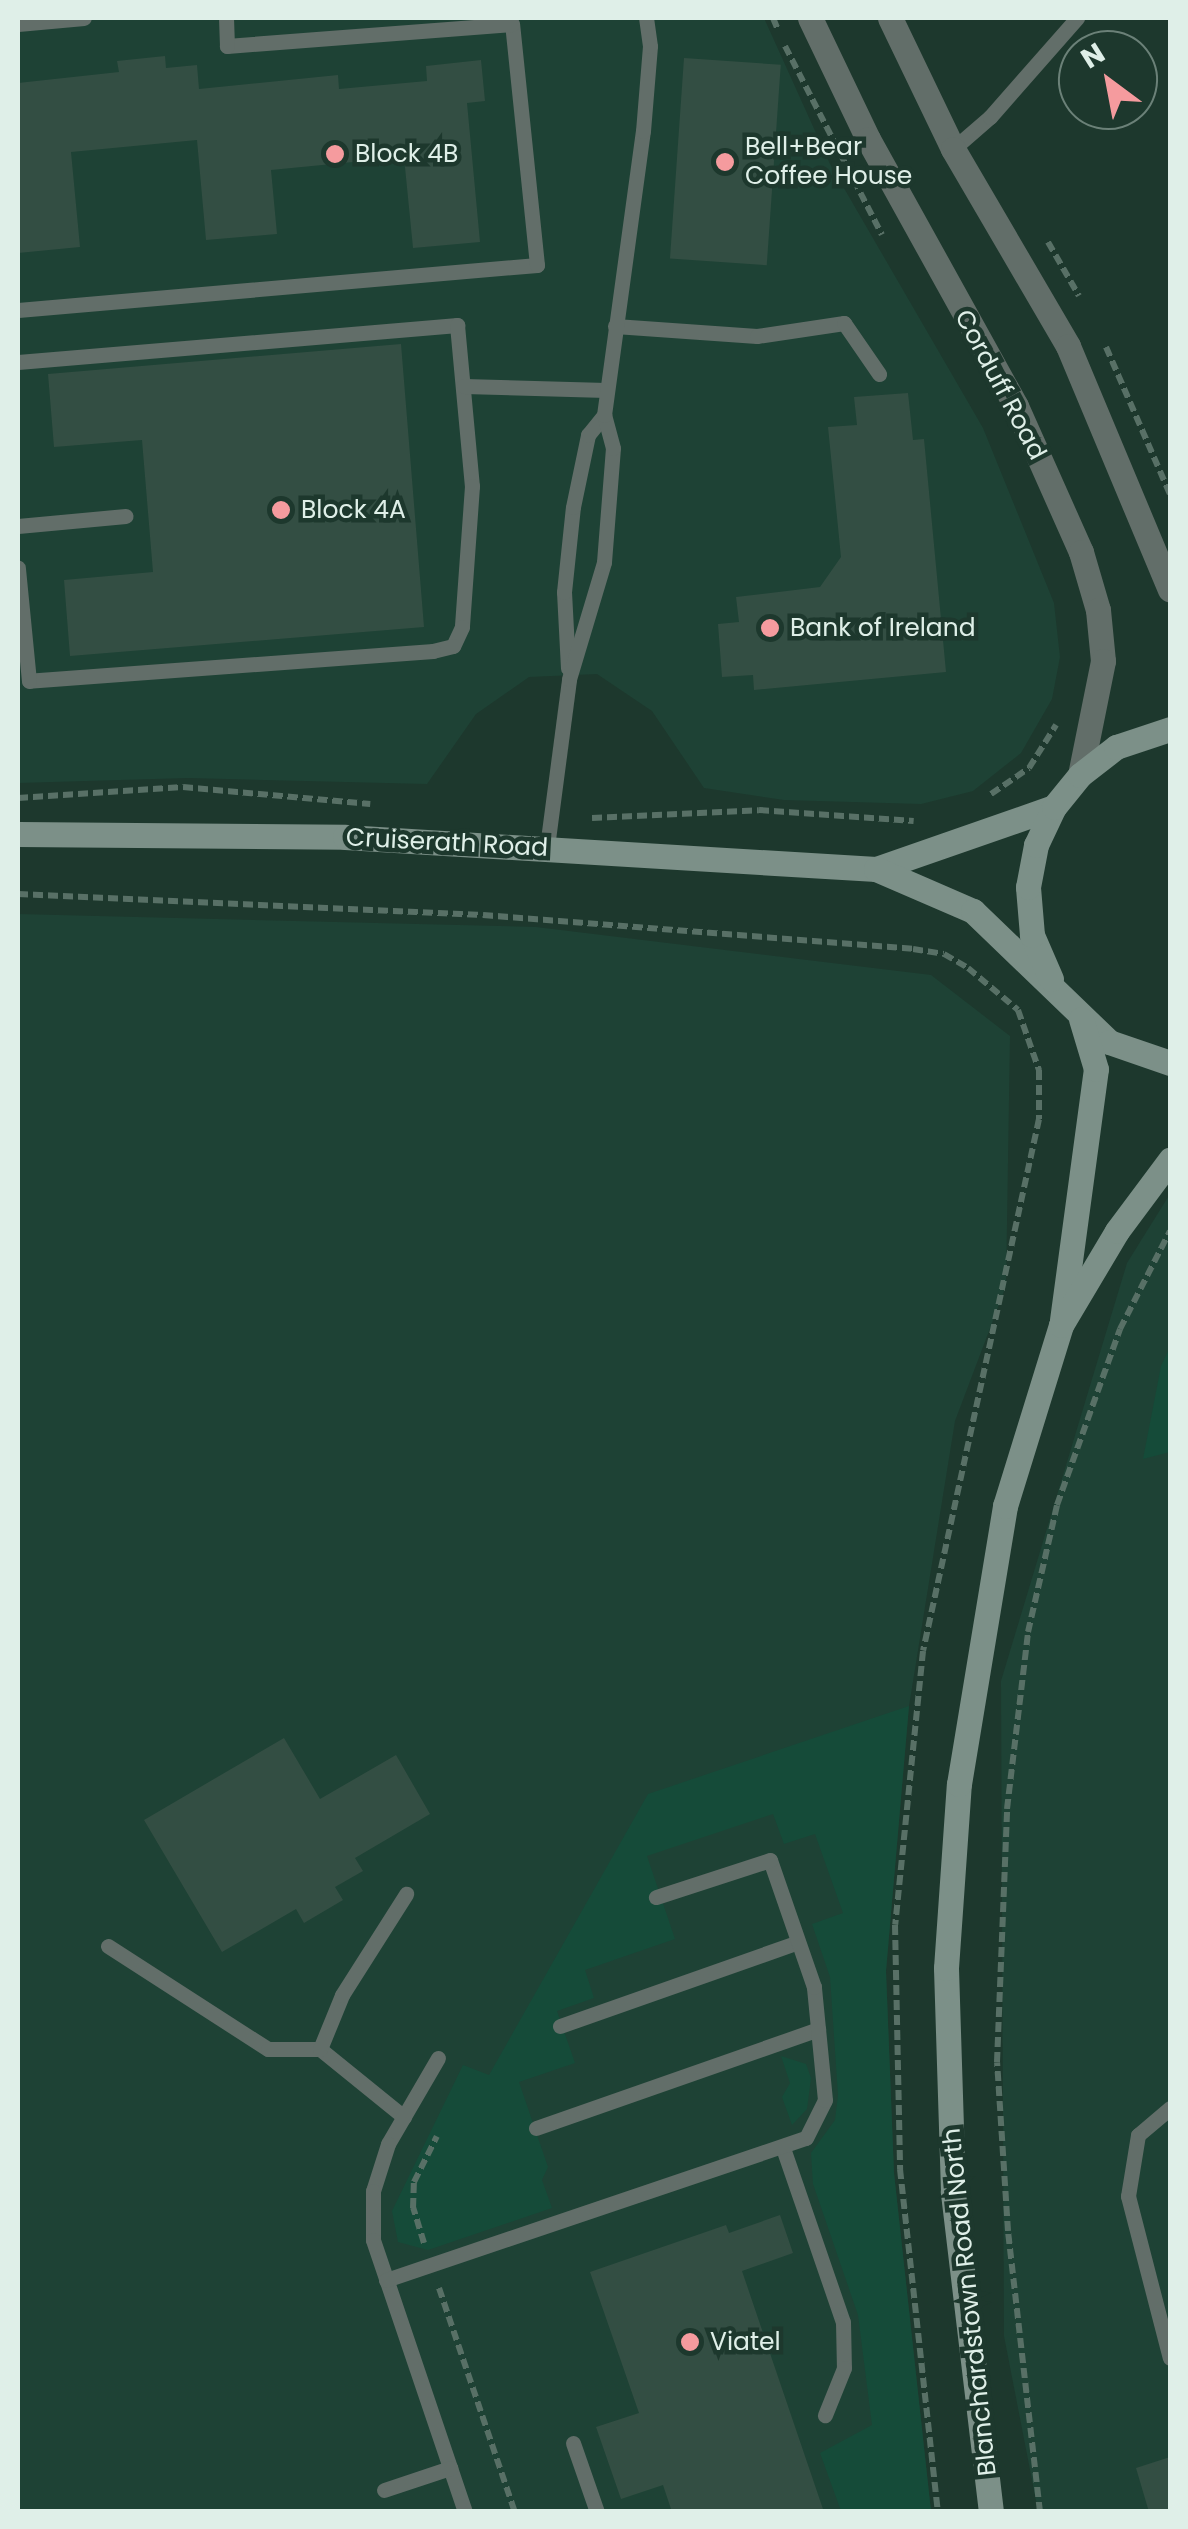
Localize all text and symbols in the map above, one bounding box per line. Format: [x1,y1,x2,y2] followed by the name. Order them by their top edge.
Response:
[1058,30,1158,130] north arrow
[1074,34,1112,78] text: N
[745,133,912,192] place label: Bell+Bear Coffee House
[355,139,458,169] place label: Block 4B
[324,143,346,165] marker: Block 4B
[714,151,736,173] marker: Bell+Bear Coffee House
[948,305,1052,465] street label: Corduff Road
[301,495,406,525] place label: Block 4A
[270,499,292,521] marker: Block 4A
[790,613,976,643] place label: Bank of Ireland
[759,617,781,639] marker: Bank of Ireland
[345,823,549,863] street label: Cruiserath Road
[937,2127,1003,2477] street label: Blanchardstown Road North
[710,2327,781,2357] place label: Viatel
[679,2331,701,2353] marker: Viatel

